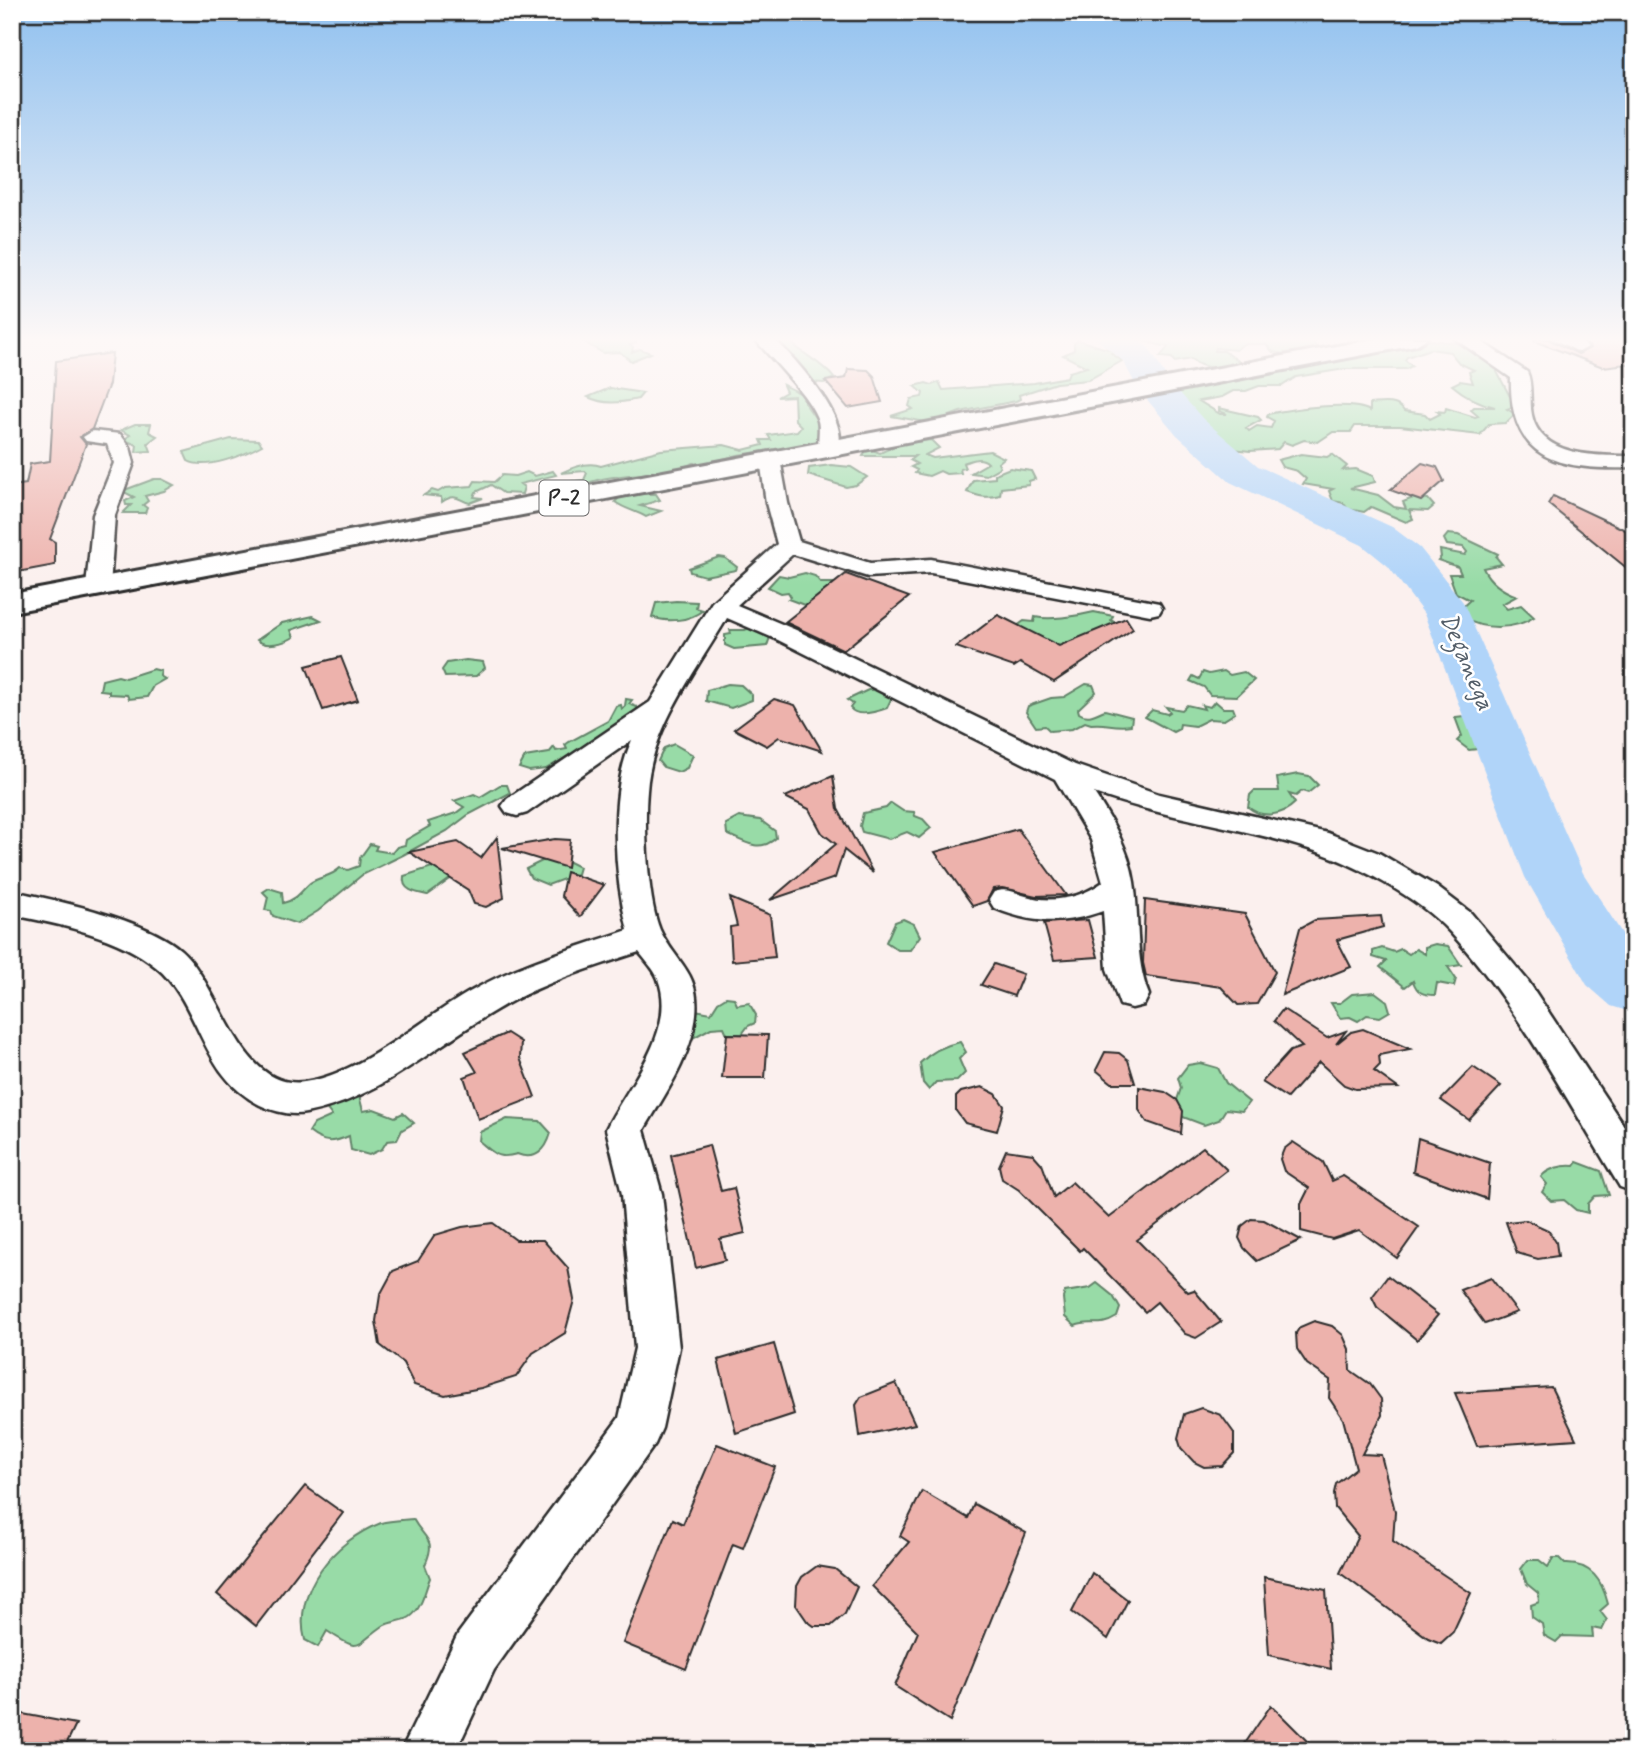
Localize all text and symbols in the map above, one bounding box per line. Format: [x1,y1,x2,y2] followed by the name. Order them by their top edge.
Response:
[540,480,588,516] road number: P-2
[1429,609,1500,717] water label: Deganega

